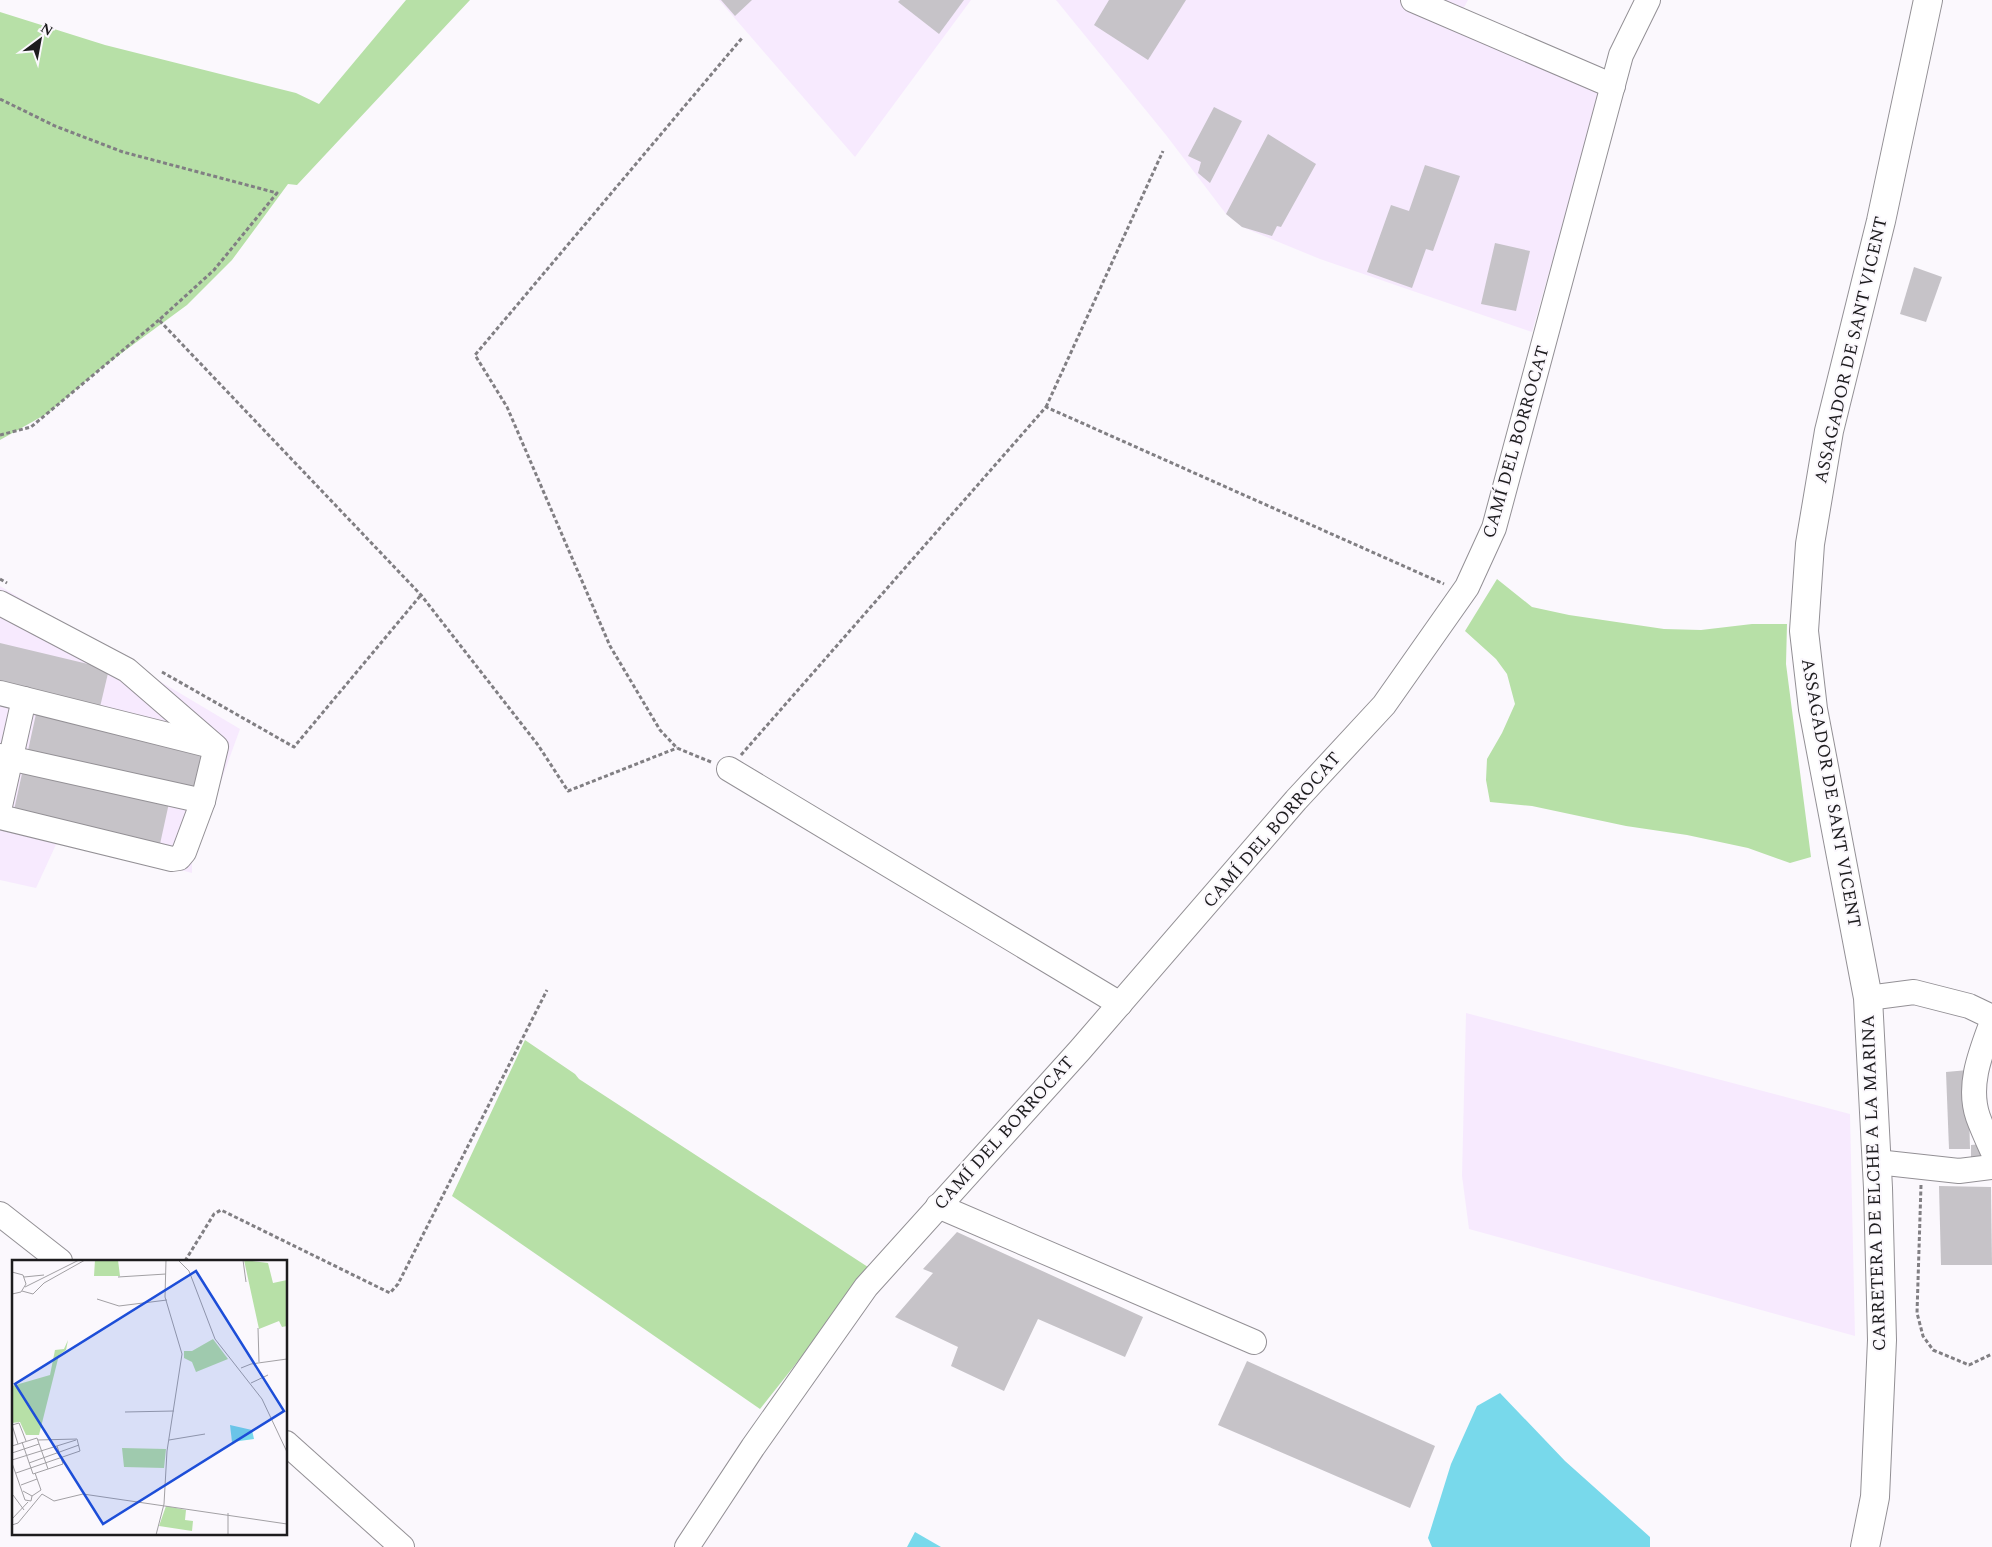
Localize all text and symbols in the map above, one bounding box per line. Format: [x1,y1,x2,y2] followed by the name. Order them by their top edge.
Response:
[15,15,65,65] north arrow
[36,17,57,41] text: N
[1807,214,1895,486] street label: ASSAGADOR DE SANT VICENT
[1476,343,1556,541] street label: CAMÍ DEL BORROCAT
[1794,656,1868,930] street label: ASSAGADOR DE SANT VICENT
[1196,746,1348,914] street label: CAMÍ DEL BORROCAT
[1855,1014,1893,1352] street label: CARRETERA DE ELCHE A LA MARINA
[927,1050,1081,1216] street label: CAMÍ DEL BORROCAT
[12,1260,288,1534] inset map

